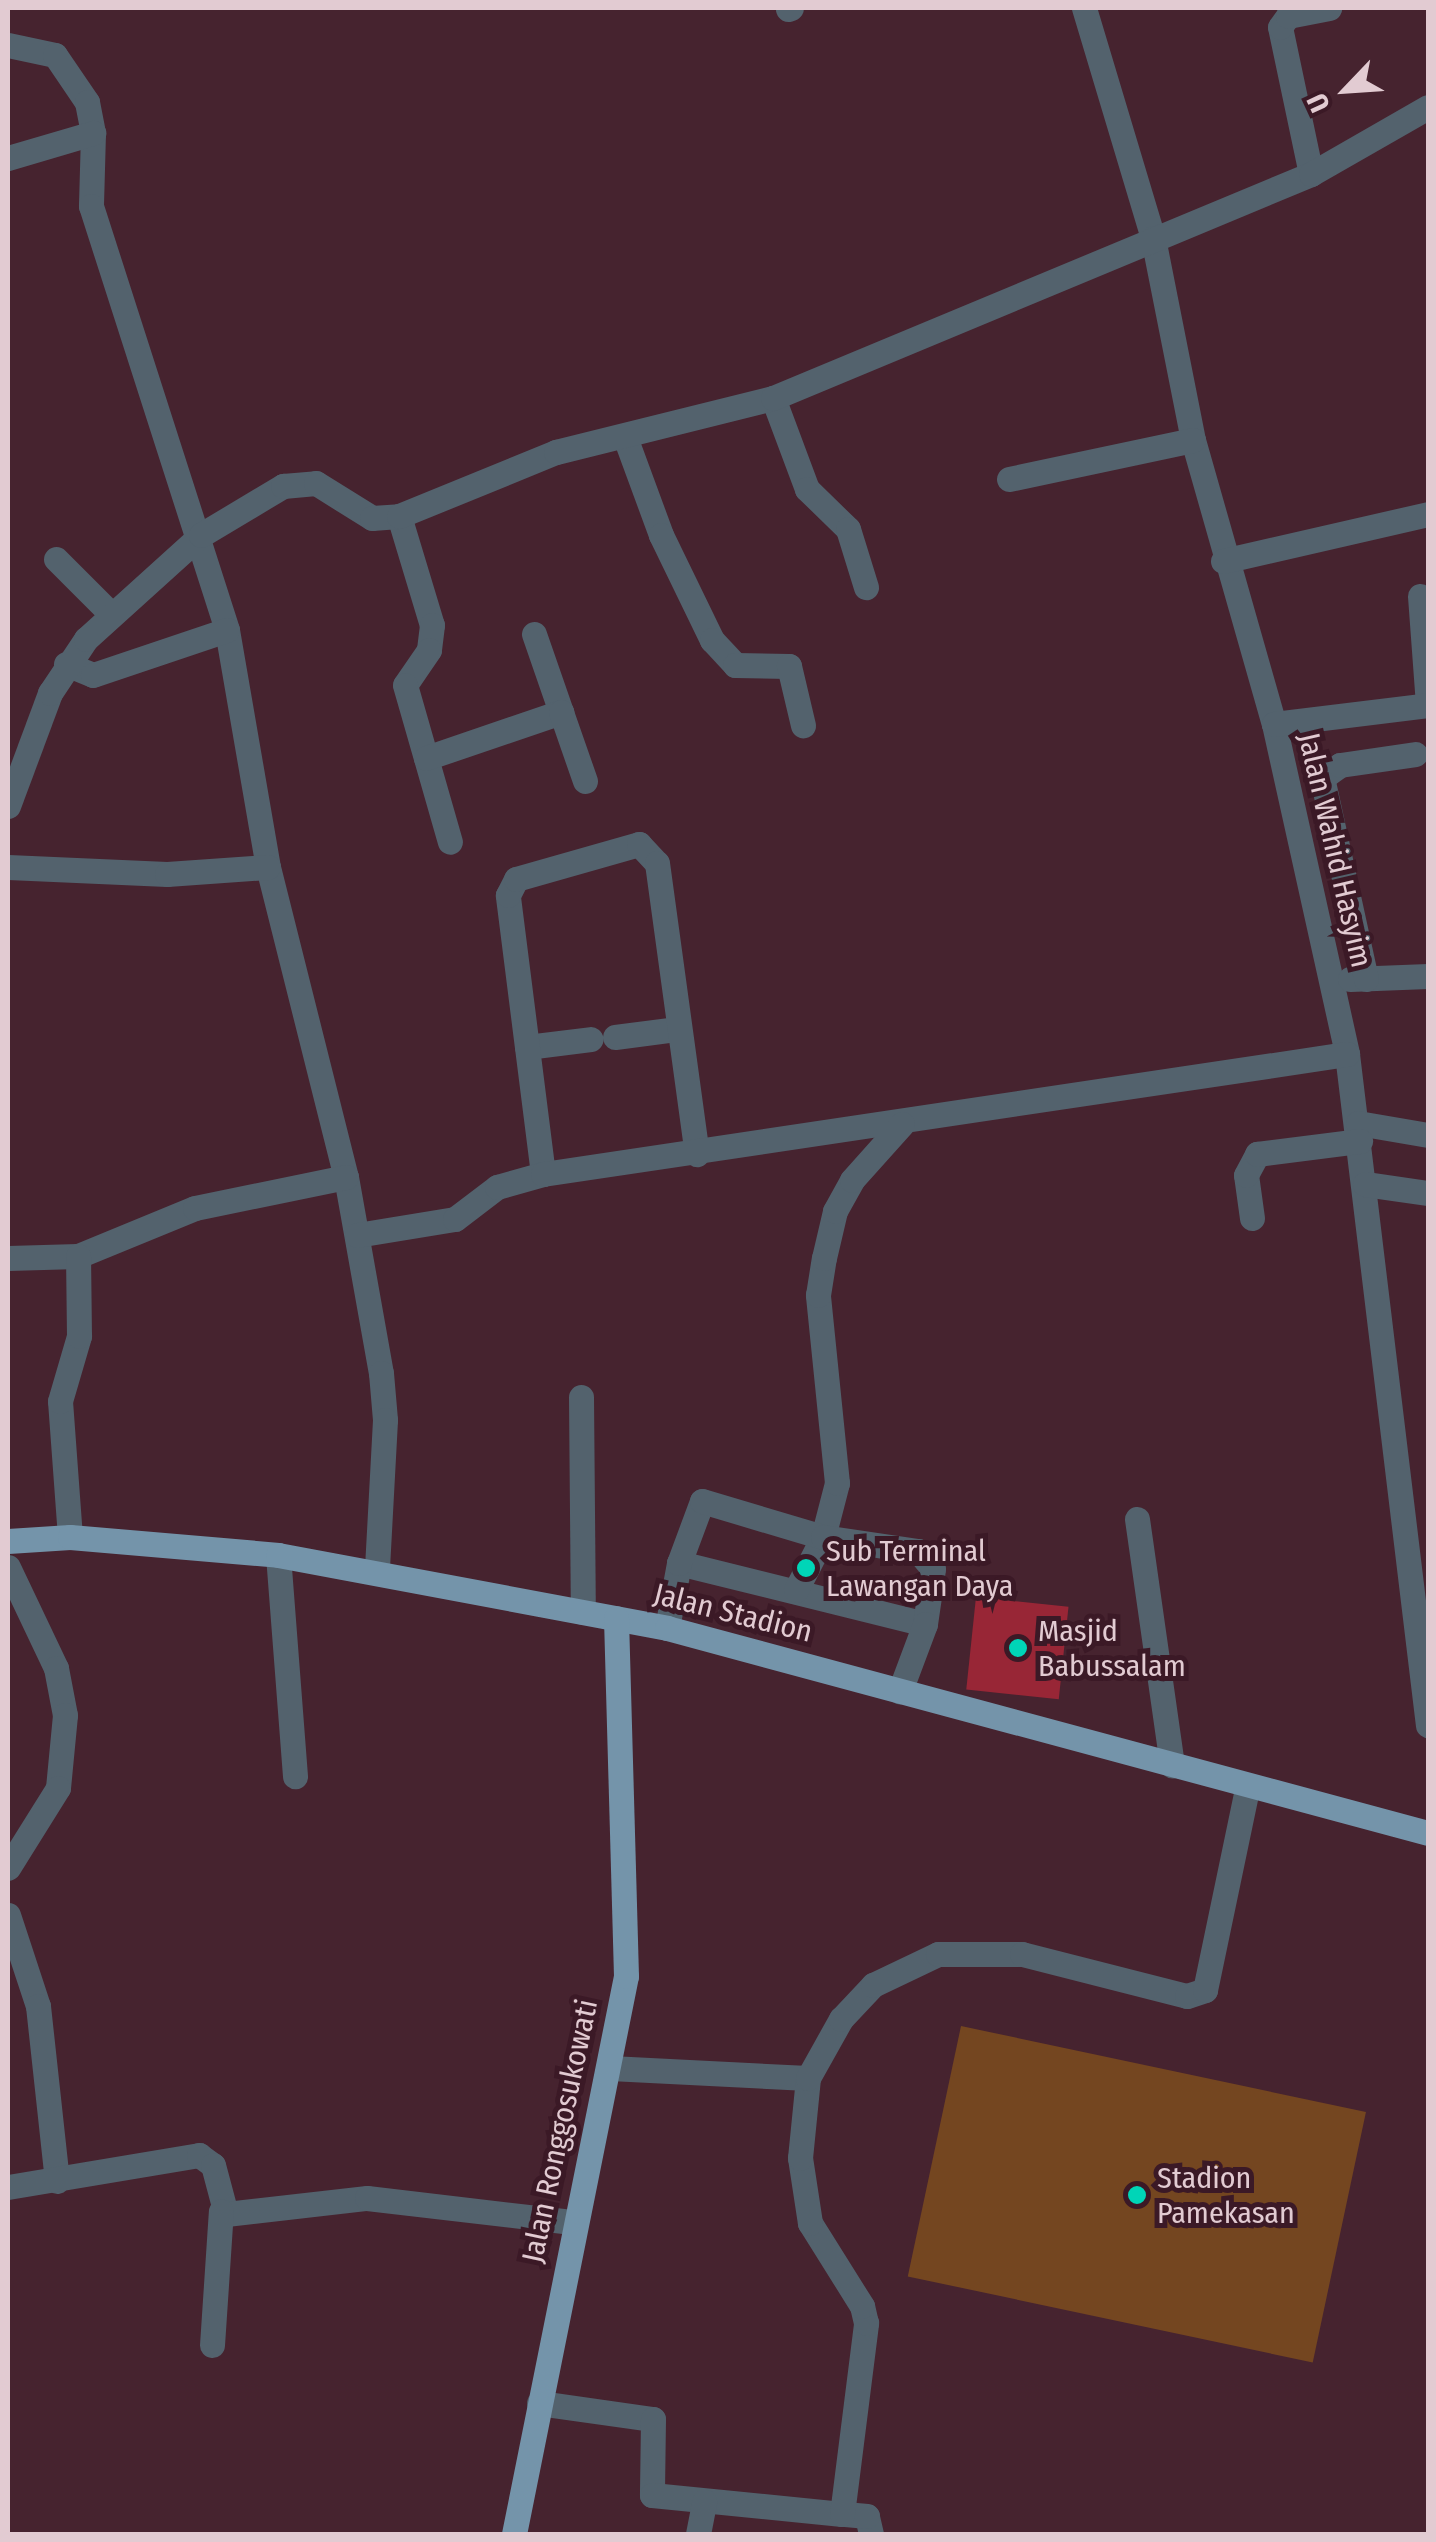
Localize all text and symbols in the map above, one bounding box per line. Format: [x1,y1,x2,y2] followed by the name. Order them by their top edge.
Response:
[1296,40,1396,140] north arrow
[1300,88,1337,117] text: U
[1290,729,1380,971] street label: Jalan Wahid Hasyim
[826,1533,1014,1604] place label: Sub Terminal Lawangan Daya
[795,1557,817,1579] marker: Sub Terminal Lawangan Daya
[650,1576,816,1650] street label: Jalan Stadion
[1038,1613,1186,1684] place label: Masjid Babussalam
[1007,1637,1029,1659] marker: Masjid Babussalam
[515,1996,605,2266] street label: Jalan Ronggosukowati
[1157,2160,1295,2230] place label: Stadion Pamekasan
[1126,2184,1148,2206] marker: Stadion Pamekasan

